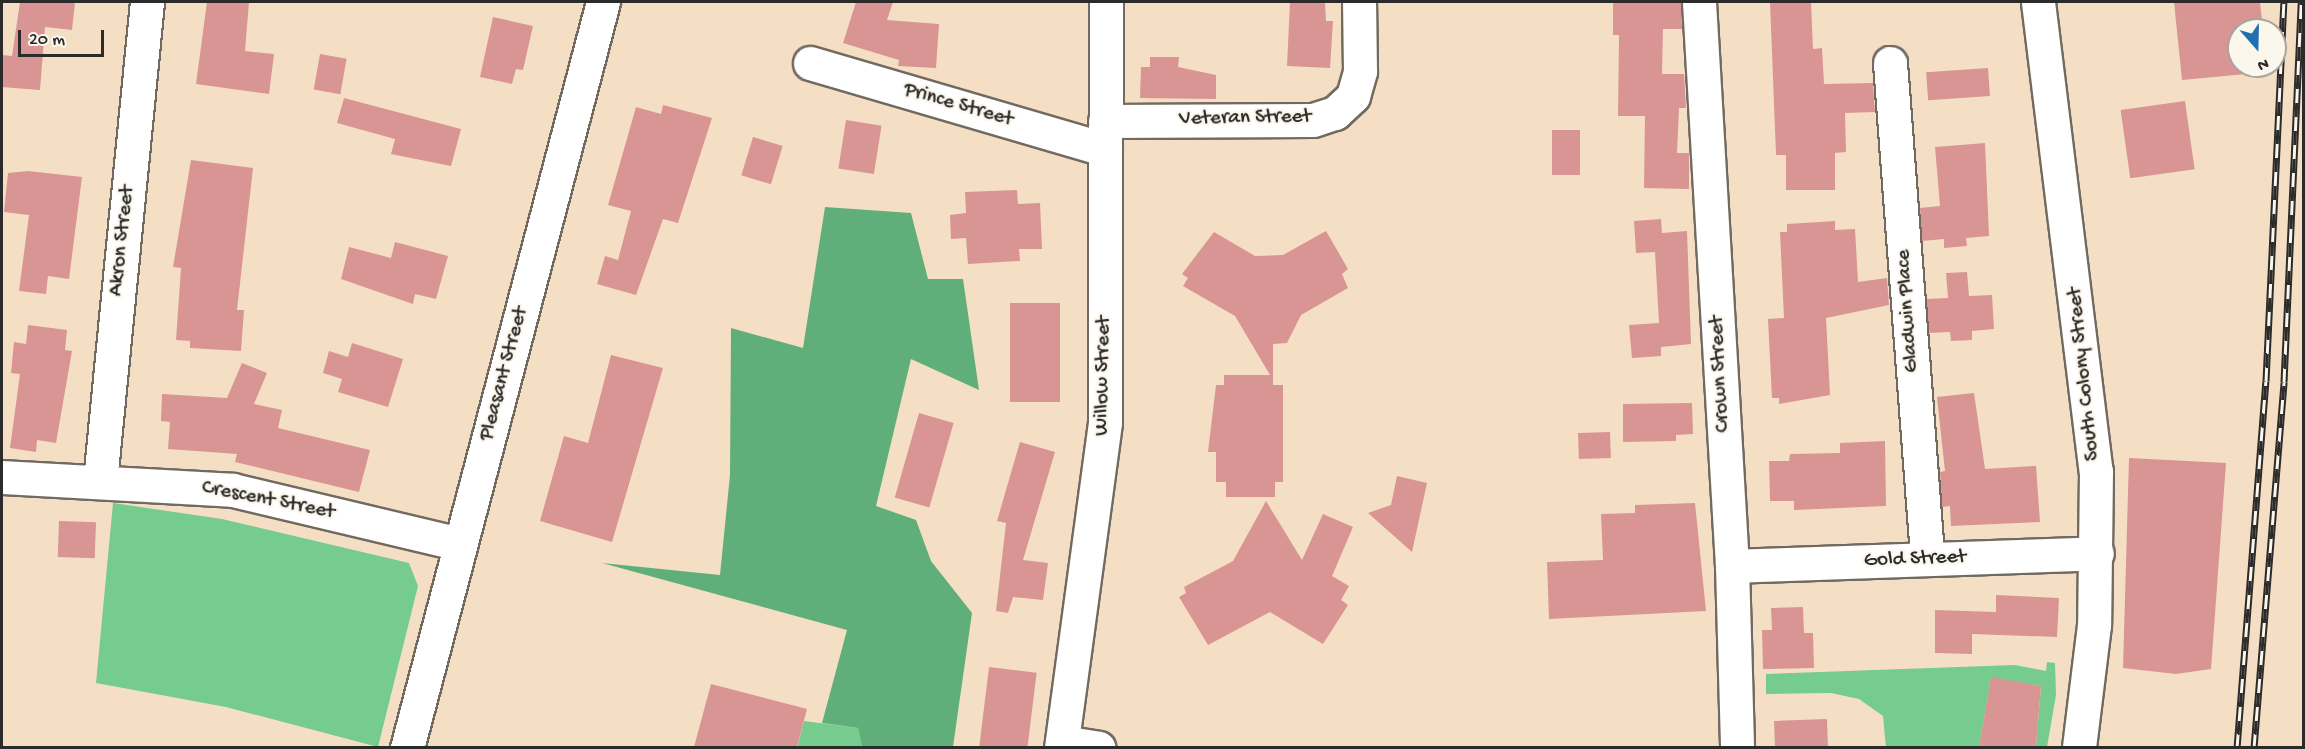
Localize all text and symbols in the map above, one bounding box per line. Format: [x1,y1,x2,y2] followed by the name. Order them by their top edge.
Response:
[21,18,106,56] scale bar
[2227,18,2287,78] north arrow
[29,30,65,51] text: 20 m
[2254,53,2271,74] text: N
[900,78,1016,134] street label: Prince Street
[1179,105,1311,133] street label: Veteran Street
[105,184,141,298] street label: Akron Street
[1892,249,1926,373] street label: Gladwin Place
[2063,286,2107,462] street label: South Colony Street
[475,304,535,444] street label: Pleasant Street
[1705,315,1737,433] street label: Crown Street
[1090,316,1118,436] street label: Willow Street
[199,476,337,526] street label: Crescent Street
[1864,546,1966,574] street label: Gold Street

